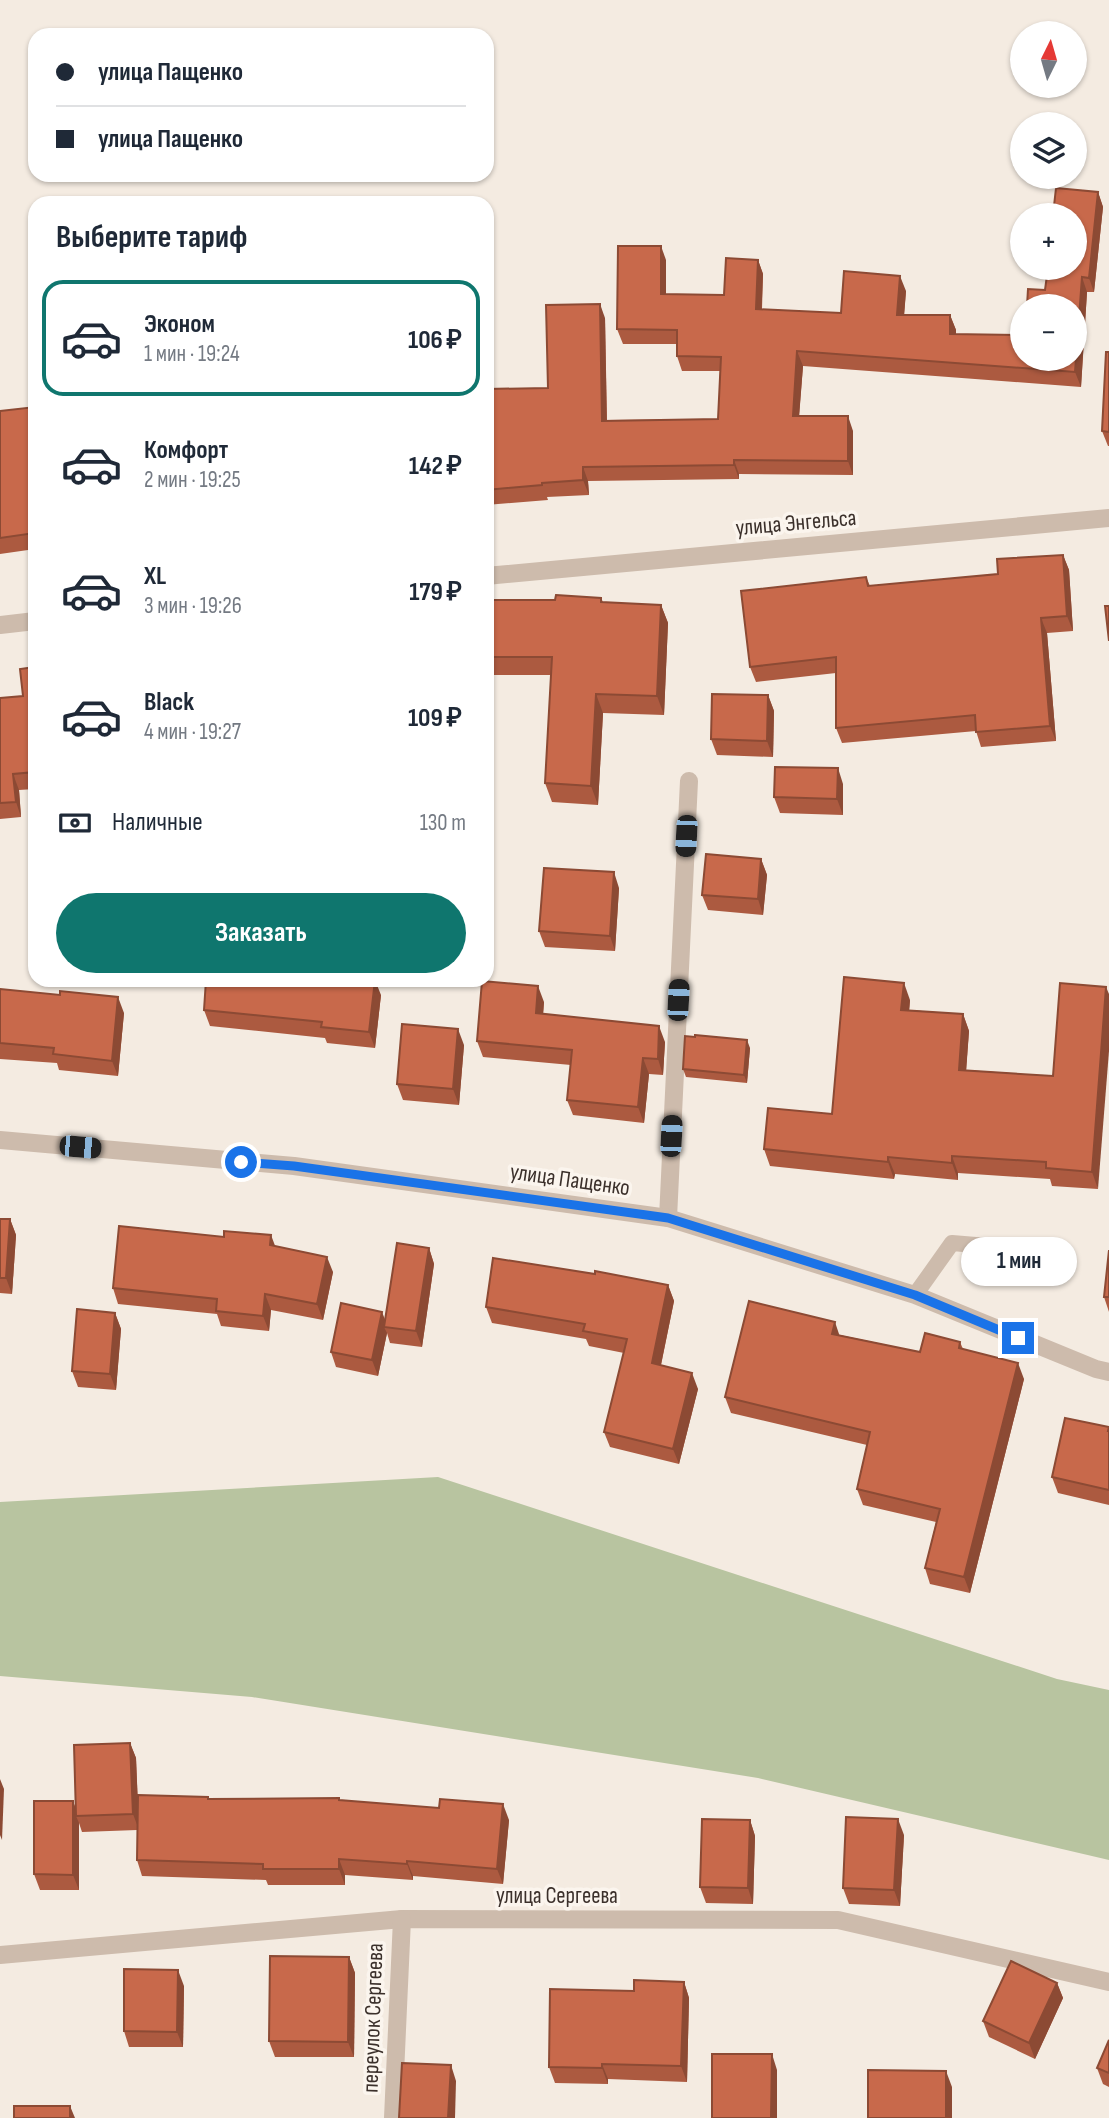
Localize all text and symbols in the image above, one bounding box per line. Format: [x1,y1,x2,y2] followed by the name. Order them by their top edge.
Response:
[1010,21,1087,98] north arrow
[1010,21,1087,371] map controls
[98,57,243,88] text: улица Пащенко
[1010,112,1087,189] button: layers
[98,124,243,155] text: улица Пащенко
[1010,203,1087,280] button: +
[56,218,247,257] text: Выберите тариф
[1010,294,1087,371] button: −
[60,307,123,370] icon: car
[144,309,215,340] text: Эконом
[408,325,462,356] text: 106 ₽
[144,340,240,368] text: 1 мин · 19:24
[60,433,123,496] icon: car
[144,435,228,466] text: Комфорт
[409,451,462,482] text: 142 ₽
[144,466,241,494] text: 2 мин · 19:25
[734,504,858,542] street label: улица Энгельса
[60,559,123,622] icon: car
[144,561,166,592] text: XL
[409,577,462,608] text: 179 ₽
[144,592,242,620] text: 3 мин · 19:26
[60,685,123,748] icon: car
[144,687,194,718] text: Black
[408,703,462,734] text: 109 ₽
[144,718,241,746] text: 4 мин · 19:27
[56,804,94,842] icon: cash
[112,807,203,838] text: Наличные
[420,809,466,837] text: 130 m
[675,814,698,858] car
[56,893,466,973] button: Заказать
[667,978,690,1022] car
[660,1114,683,1158] car
[59,1135,102,1159] car
[225,1146,257,1178] route start
[508,1158,632,1202] street label: улица Пащенко
[960,1236,1076,1286] callout: 1 мин
[997,1247,1041,1275] text: 1 мин
[1002,1322,1034,1354] route end
[496,1882,618,1910] street label: улица Сергеева
[356,1943,390,2093] street label: переулок Сергеева

